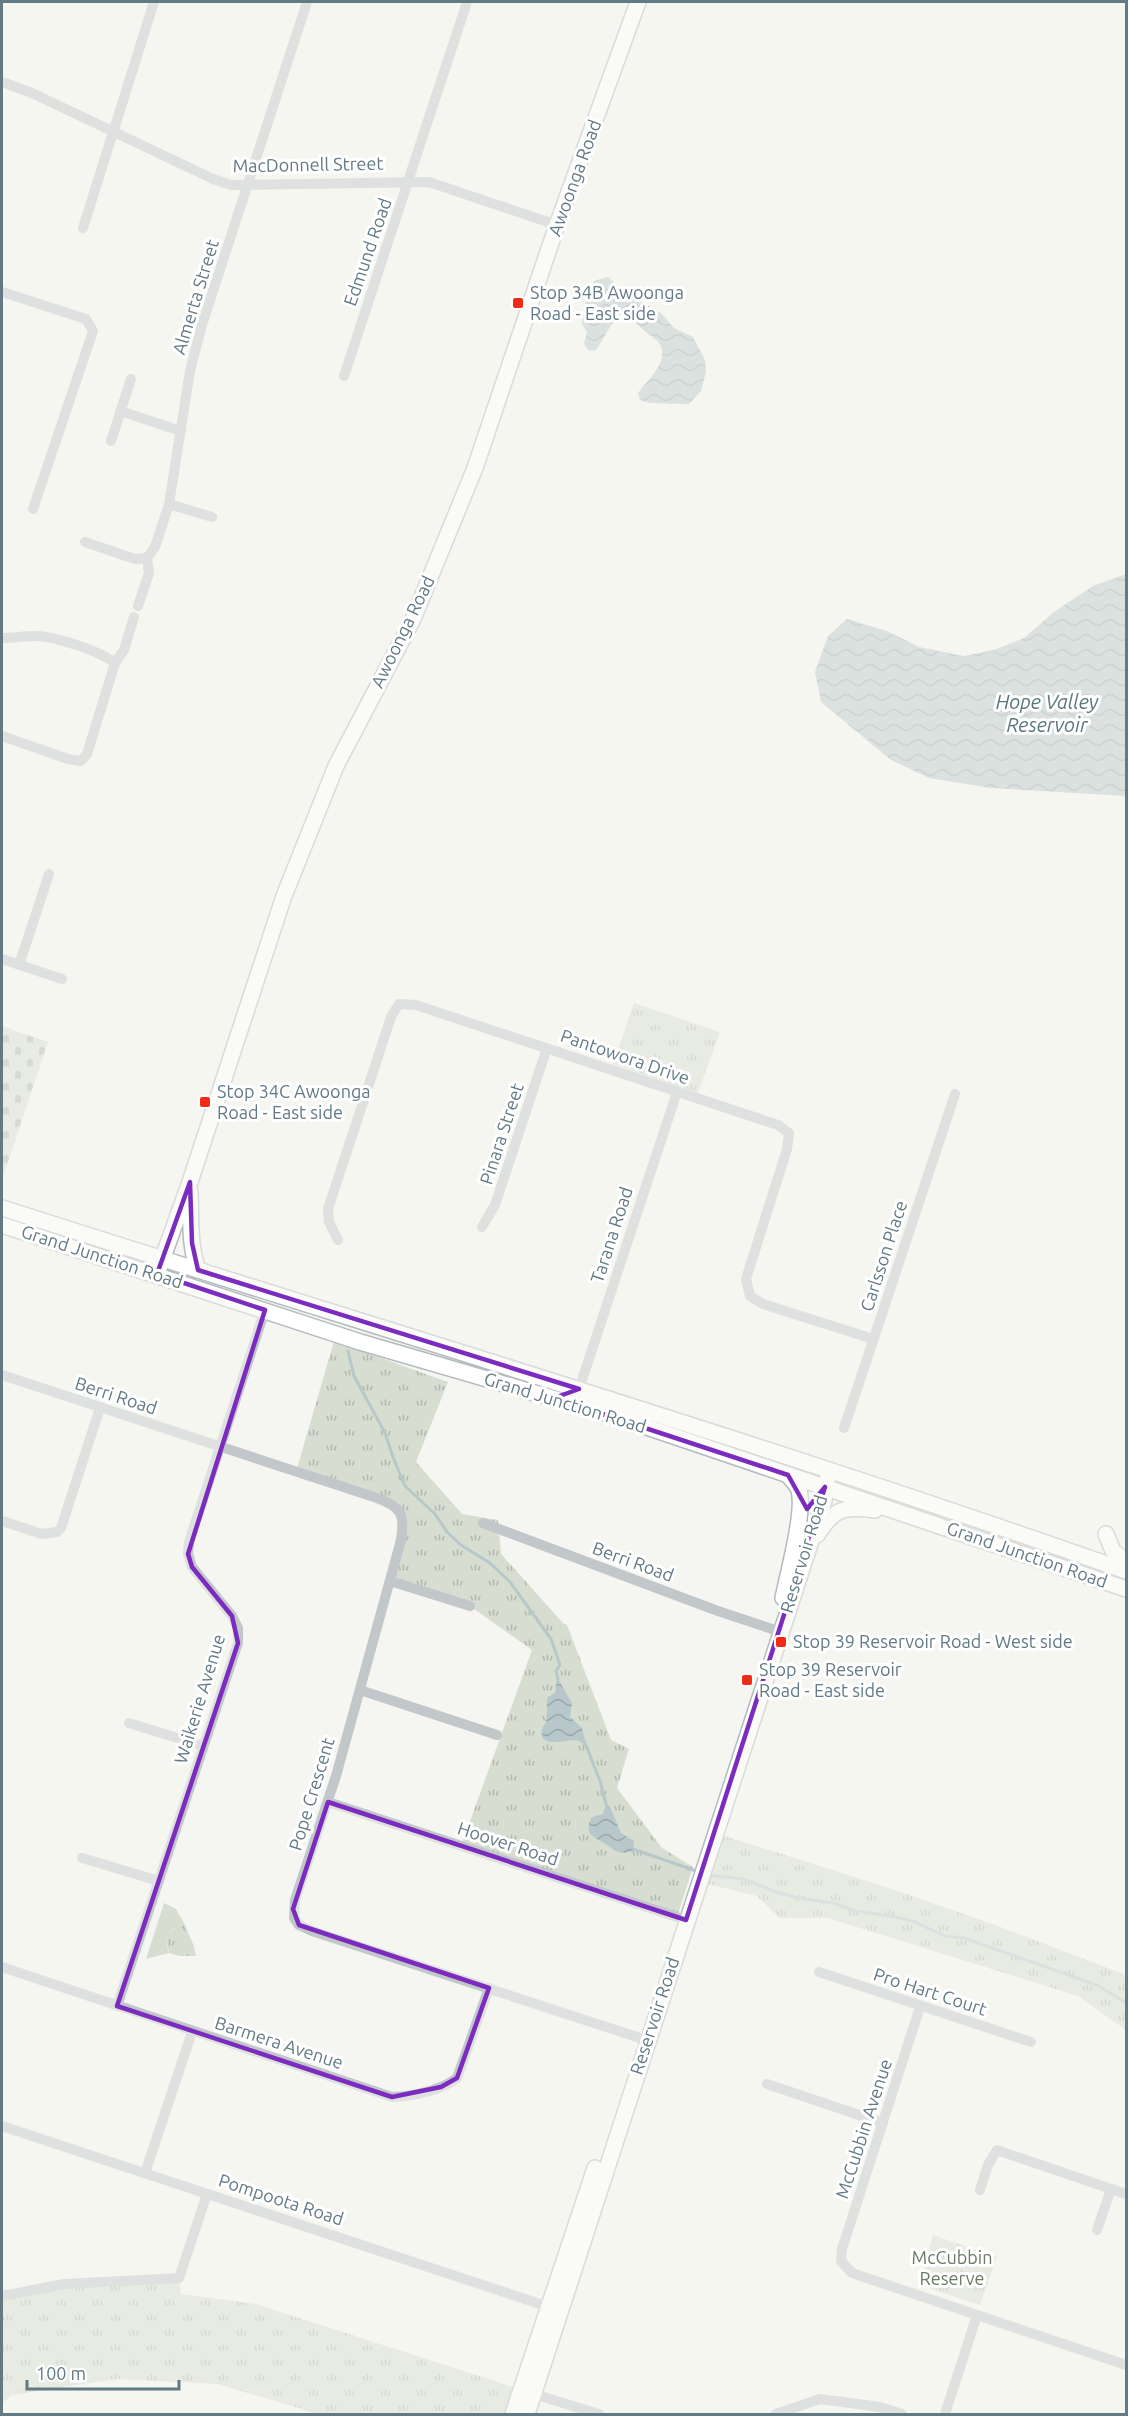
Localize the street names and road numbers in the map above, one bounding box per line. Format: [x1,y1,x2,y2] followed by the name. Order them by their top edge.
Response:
[544,117,604,238] street label: Awoonga Road
[232,153,384,175] street label: MacDonnell Street
[339,195,395,308] street label: Edmund Road
[168,237,222,357] street label: Almerta Street
[366,572,438,691] street label: Awoonga Road
[558,1025,692,1087] street label: Pantowora Drive
[475,1081,527,1187] street label: Pinara Street
[586,1184,636,1285] street label: Tarana Road
[856,1198,910,1314] street label: Carlsson Place
[19,1220,186,1292] street label: Grand Junction Road
[482,1368,649,1436] street label: Grand Junction Road
[73,1372,160,1418] street label: Berri Road
[776,1492,830,1615] street label: Reservoir Road
[944,1517,1110,1591] street label: Grand Junction Road
[590,1537,677,1585] street label: Berri Road
[170,1631,228,1766] street label: Waikerie Avenue
[284,1735,338,1853] street label: Pope Crescent
[455,1817,561,1869] street label: Hoover Road
[626,1955,682,2077] street label: Reservoir Road
[871,1963,989,2019] street label: Pro Hart Court
[213,2012,346,2072] street label: Barmera Avenue
[831,2056,895,2201] street label: McCubbin Avenue
[216,2169,346,2229] street label: Pompoota Road

